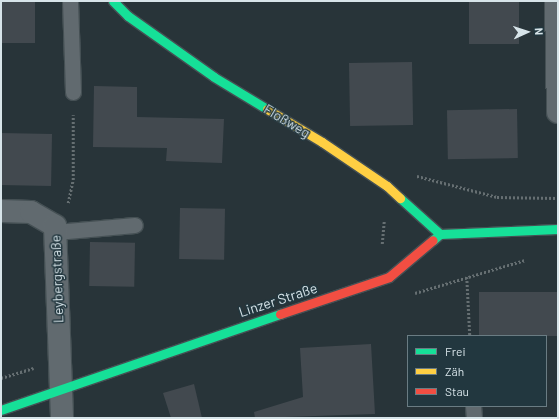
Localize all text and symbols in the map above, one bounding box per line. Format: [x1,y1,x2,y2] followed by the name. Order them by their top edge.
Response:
[507,12,547,52] north arrow
[533,27,546,35] text: N
[261,101,313,141] street label: Floßweg
[47,235,67,323] street label: Leybergstraße
[237,279,319,321] street label: Linzer Straße
[407,335,547,407] legend
[445,344,465,358] text: Frei
[445,364,464,378] text: Zäh
[445,384,469,398] text: Stau

